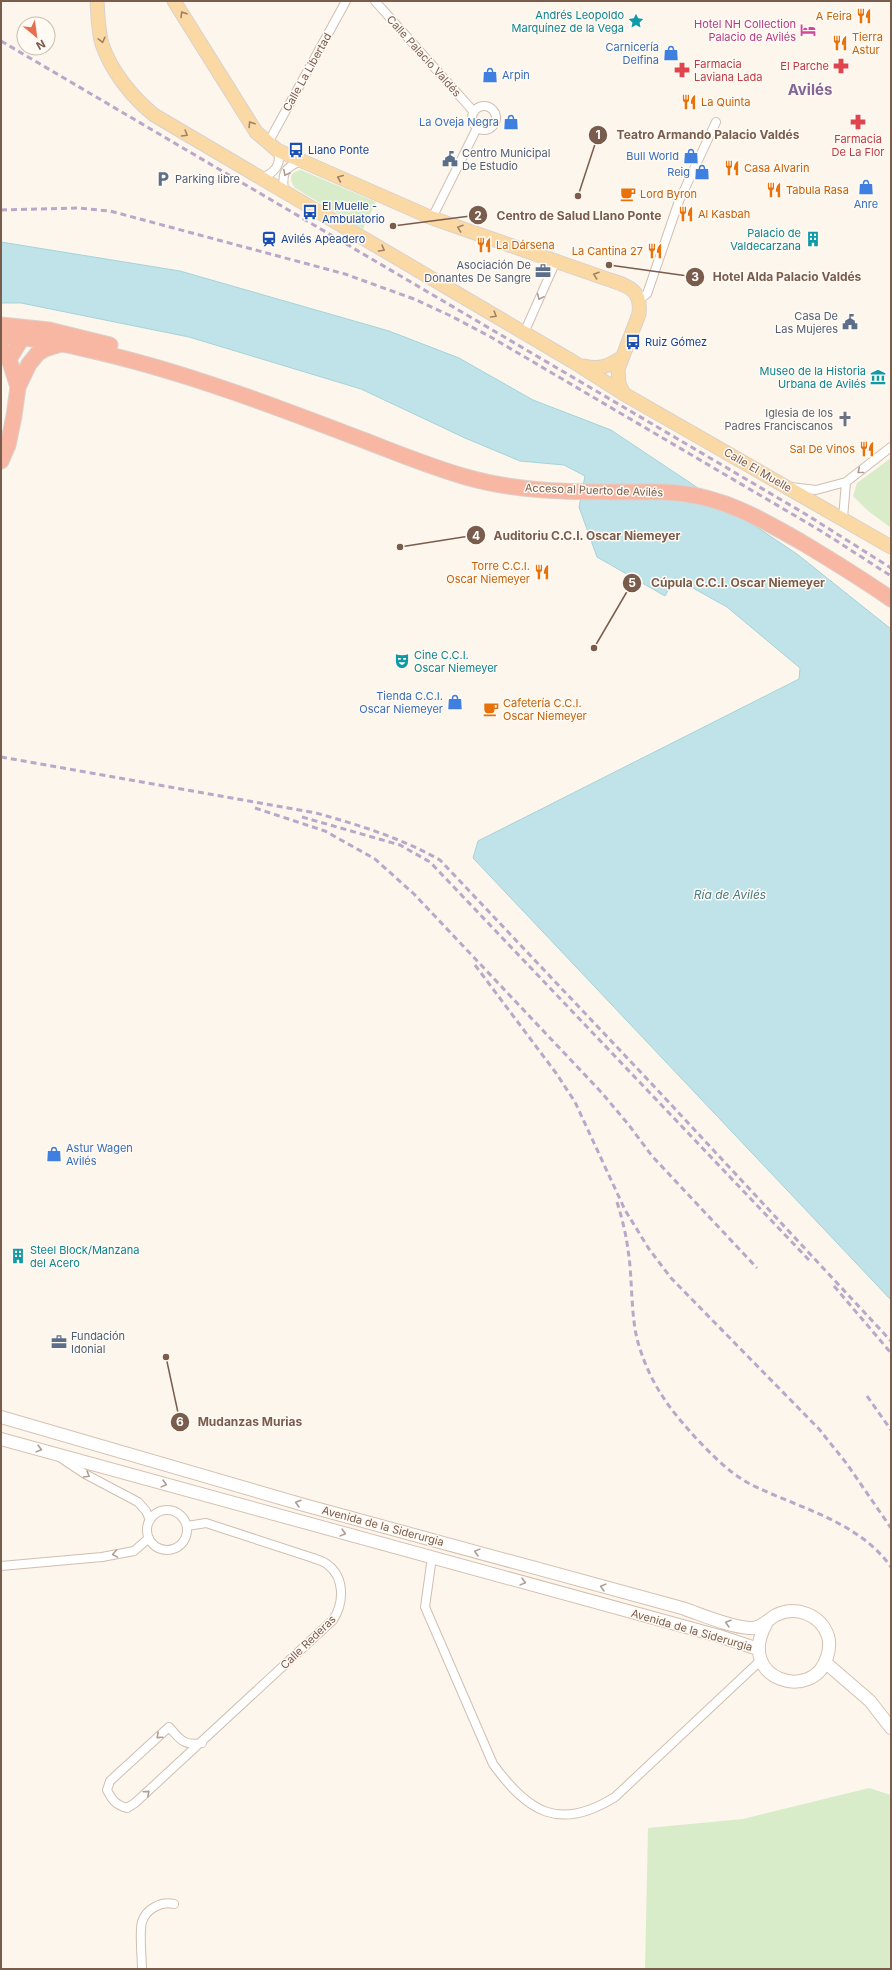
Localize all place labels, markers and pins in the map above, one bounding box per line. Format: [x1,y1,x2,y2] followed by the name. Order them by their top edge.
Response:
[855,7,873,25] restaurant icon: A Feira
[512,8,624,35] place label: Andrés Leopoldo Marquínez de la Vega
[816,9,852,23] place label: A Feira
[627,12,645,30] place icon: Andrés Leopoldo Marquínez de la Vega
[694,17,796,44] place label: Hotel NH Collection Palacio de Avilés
[799,21,817,39] hotel icon: Hotel NH Collection Palacio de Avilés
[852,30,883,57] place label: Tierra Astur
[831,34,849,52] restaurant icon: Tierra Astur
[605,40,659,67] place label: Carnicería Delfina
[662,44,680,62] shop icon: Carnicería Delfina
[694,57,762,84] place label: Farmacia Laviana Lada
[832,57,850,75] pharmacy icon: El Parche
[780,59,829,73] place label: El Parche
[673,61,691,79] pharmacy icon: Farmacia Laviana Lada
[481,66,499,84] shop icon: Arpin
[502,68,530,82] place label: Arpin
[680,93,698,111] restaurant icon: La Quinta
[701,95,750,109] place label: La Quinta
[502,113,520,131] shop icon: La Oveja Negra
[849,113,867,131] pharmacy icon: Farmacia De La Flor
[419,115,499,129] place label: La Oveja Negra
[588,123,807,147] callout: Teatro Armando Palacio Valdés
[832,132,884,159] place label: Farmacia De La Flor
[287,141,305,159] bus stop icon: Llano Ponte
[308,143,369,157] place label: Llano Ponte
[462,146,550,173] place label: Centro Municipal De Estudio
[682,147,700,165] shop icon: Bull World
[626,149,679,163] place label: Bull World
[441,150,459,168] public building icon: Centro Municipal De Estudio
[723,159,741,177] restaurant icon: Casa Alvarin
[744,161,809,175] place label: Casa Alvarin
[693,163,711,181] shop icon: Reig
[667,165,690,179] place label: Reig
[154,170,172,188] parking icon: Parking libre
[175,172,240,186] place label: Parking libre
[857,178,875,196] shop icon: Anre
[765,181,783,199] restaurant icon: Tabula Rasa
[786,183,849,197] place label: Tabula Rasa
[619,185,637,203] cafe icon: Lord Byron
[640,187,697,201] place label: Lord Byron
[854,197,878,211] place label: Anre
[322,199,385,226] place label: El Muelle - Ambulatorio
[301,203,319,221] bus stop icon: El Muelle - Ambulatorio
[468,203,669,227] callout: Centro de Salud Llano Ponte
[677,205,695,223] restaurant icon: Al Kasbah
[698,207,750,221] place label: Al Kasbah
[730,226,801,253] place label: Palacio de Valdecarzana
[260,230,278,248] station icon: Avilés Apeadero
[804,230,822,248] building icon: Palacio de Valdecarzana
[281,232,366,246] place label: Avilés Apeadero
[475,236,493,254] restaurant icon: La Dársena
[496,238,555,252] place label: La Dársena
[646,242,664,260] restaurant icon: La Cantina 27
[572,244,643,258] place label: La Cantina 27
[424,258,531,285] place label: Asociación De Donantes De Sangre
[534,262,552,280] office icon: Asociación De Donantes De Sangre
[685,265,870,289] callout: Hotel Alda Palacio Valdés
[775,309,838,336] place label: Casa De Las Mujeres
[841,313,859,331] public building icon: Casa De Las Mujeres
[624,333,642,351] bus stop icon: Ruiz Gómez
[645,335,707,349] place label: Ruiz Gómez
[760,364,866,391] place label: Museo de la Historia Urbana de Avilés
[869,368,887,386] museum icon: Museo de la Historia Urbana de Avilés
[725,406,833,433] place label: Iglesia de los Padres Franciscanos
[836,410,854,428] church icon: Iglesia de los Padres Franciscanos
[858,440,876,458] restaurant icon: Sal De Vinos
[789,442,855,456] place label: Sal De Vinos
[466,523,689,547] callout: Auditoriu C.C.I. Oscar Niemeyer
[446,559,530,586] place label: Torre C.C.I. Oscar Niemeyer
[533,563,551,581] restaurant icon: Torre C.C.I. Oscar Niemeyer
[622,571,833,595] callout: Cúpula C.C.I. Oscar Niemeyer
[414,648,498,675] place label: Cine C.C.I. Oscar Niemeyer
[393,652,411,670] theatre icon: Cine C.C.I. Oscar Niemeyer
[359,689,443,716] place label: Tienda C.C.I. Oscar Niemeyer
[446,693,464,711] shop icon: Tienda C.C.I. Oscar Niemeyer
[503,696,587,723] place label: Cafetería C.C.I. Oscar Niemeyer
[482,700,500,718] cafe icon: Cafetería C.C.I. Oscar Niemeyer
[66,1141,133,1168] place label: Astur Wagen Avilés
[45,1145,63,1163] shop icon: Astur Wagen Avilés
[30,1243,139,1270] place label: Steel Block/Manzana del Acero
[9,1247,27,1265] building icon: Steel Block/Manzana del Acero
[71,1329,125,1356] place label: Fundación Idonial
[50,1333,68,1351] office icon: Fundación Idonial
[170,1410,310,1434] callout: Mudanzas Murias

